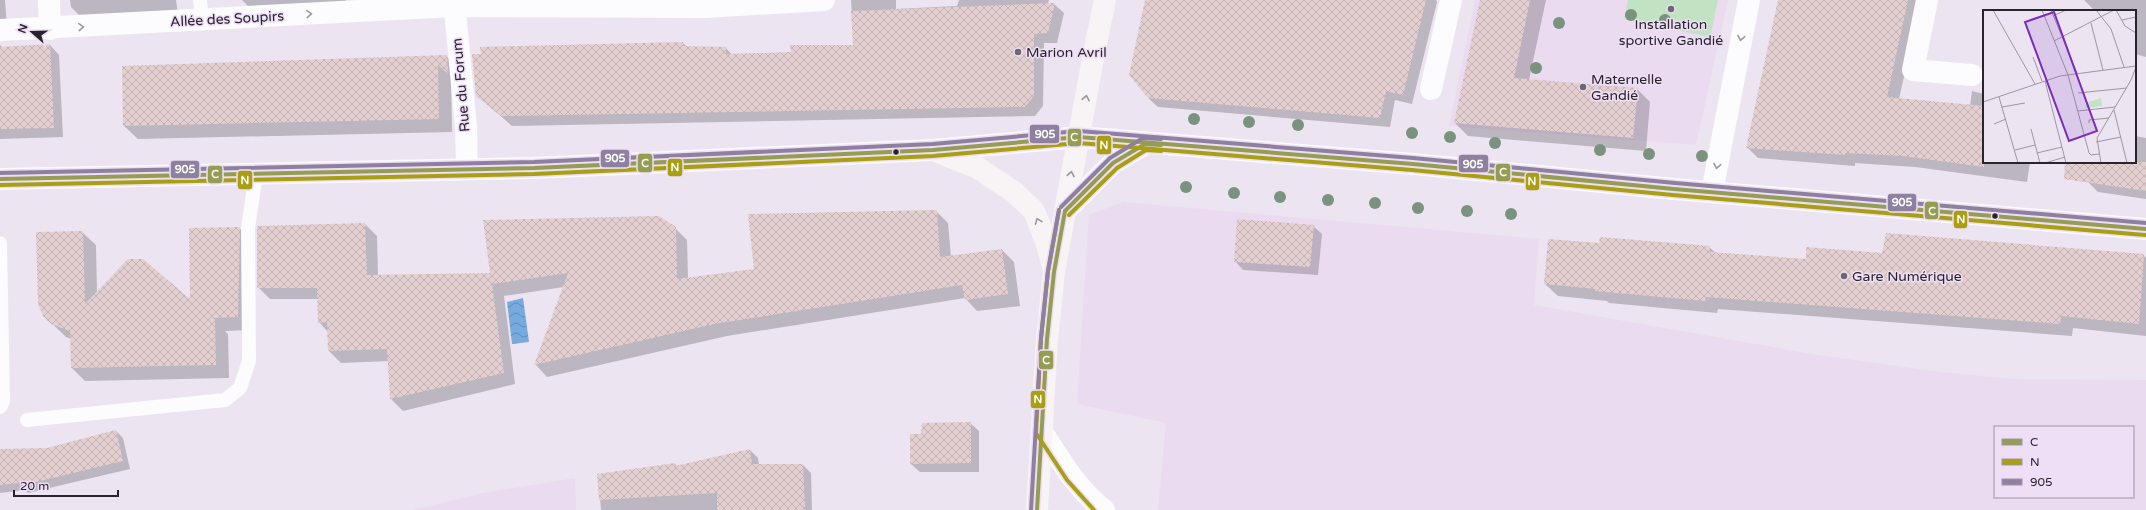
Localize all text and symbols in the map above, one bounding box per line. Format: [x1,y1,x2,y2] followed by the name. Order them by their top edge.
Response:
[1666,4,1676,14] marker: Installation sportive Gandié
[170,8,285,30] street label: Allée des Soupirs
[306,10,312,19] one-way arrow
[1983,10,2136,163] inset map
[12,12,52,52] north arrow
[1619,16,1723,49] place label: Installation sportive Gandié
[15,22,31,35] text: N
[78,23,84,31] one-way arrow
[1738,35,1746,41] one-way arrow
[448,37,474,133] street label: Rue du Forum
[1026,44,1107,61] place label: Marion Avril
[1013,47,1023,57] marker: Marion Avril
[1591,71,1662,104] place label: Maternelle Gandié
[1578,82,1588,92] marker: Maternelle Gandié
[1081,95,1089,102] one-way arrow
[1029,124,1060,144] line badge: 905
[1035,128,1055,141] text: 905
[1067,128,1082,147] line badge: C
[1070,131,1078,144] text: C
[1096,135,1112,155] line badge: N
[1100,139,1108,152] text: N
[891,147,901,157] unlabelled marker
[600,149,630,168] line badge: 905
[605,152,625,165] text: 905
[637,153,653,173] line badge: C
[1458,154,1489,173] line badge: 905
[641,157,649,170] text: C
[667,158,683,177] line badge: N
[1463,158,1483,171] text: 905
[170,160,200,179] line badge: 905
[671,161,679,174] text: N
[175,163,195,176] text: 905
[1495,163,1511,182] line badge: C
[1713,163,1721,169] one-way arrow
[207,165,223,184] line badge: C
[1499,166,1507,179] text: C
[211,168,219,181] text: C
[237,170,253,190] line badge: N
[1067,171,1075,177] one-way arrow
[1525,172,1540,191] line badge: N
[241,174,249,187] text: N
[1528,175,1536,188] text: N
[1887,193,1917,212] line badge: 905
[1892,196,1912,209] text: 905
[1924,201,1939,220] line badge: C
[1928,205,1936,218] text: C
[1953,210,1968,229] line badge: N
[1990,211,2000,221] unlabelled marker
[1957,213,1965,226] text: N
[1034,218,1042,225] one-way arrow
[1852,268,1962,285] place label: Gare Numérique
[1839,271,1849,281] marker: Gare Numérique
[1038,350,1054,370] line badge: C
[1042,354,1050,367] text: C
[1030,390,1046,409] line badge: N
[1034,393,1042,406] text: N
[1994,426,2134,498] legend
[2030,435,2038,449] text: C
[2030,455,2040,469] text: N
[14,472,118,498] scale bar
[2030,475,2053,489] text: 905
[20,479,49,493] text: 20 m

